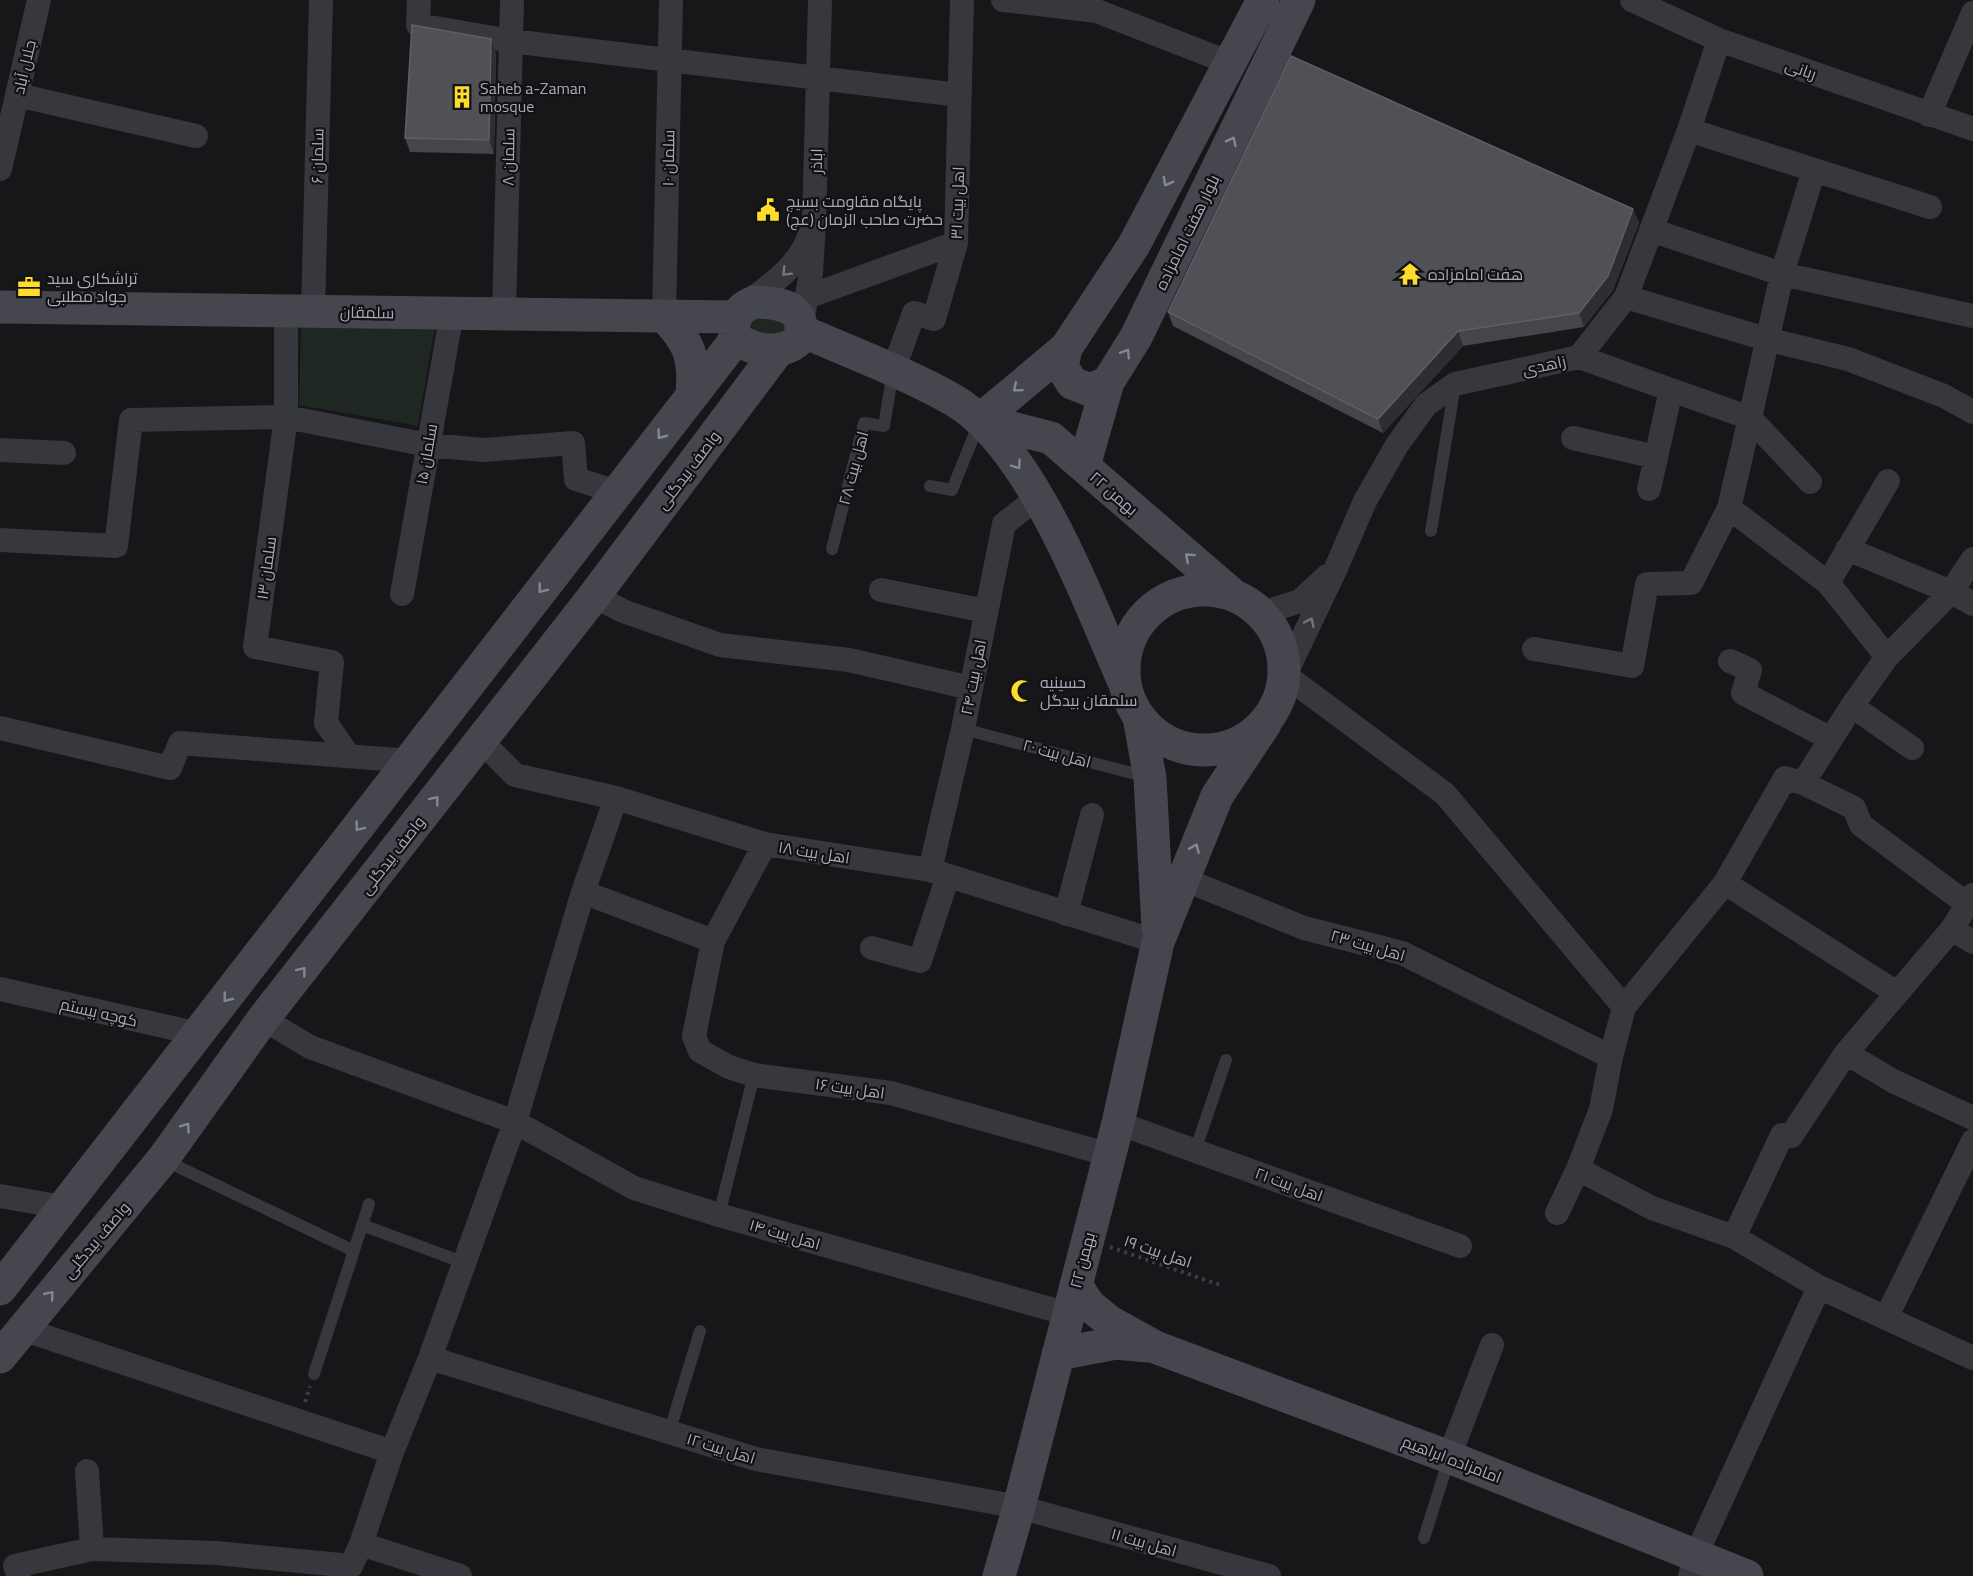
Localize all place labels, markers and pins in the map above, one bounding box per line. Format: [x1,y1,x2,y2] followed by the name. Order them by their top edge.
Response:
[480,76,586,118] place label: Saheb a-Zaman mosque
[449,84,475,110] building icon: Saheb a-Zaman mosque
[786,189,943,231] place label: پایگاه مقاومت بسیج حضرت صاحب الزمان (عج)
[755,197,781,223] public building icon: پایگاه مقاومت بسیج حضرت صاحب الزمان (عج)
[1397,261,1423,287] temple icon: هفت امامزاده
[1428,262,1523,286] place label: هفت امامزاده
[47,266,138,308] place label: تراشکاری سید جواد مطلبی
[16,274,42,300] office icon: تراشکاری سید جواد مطلبی
[1040,670,1138,712] place label: حسینیه سلمقان بیدگل
[1009,678,1035,704] mosque icon: حسینیه سلمقان بیدگل

